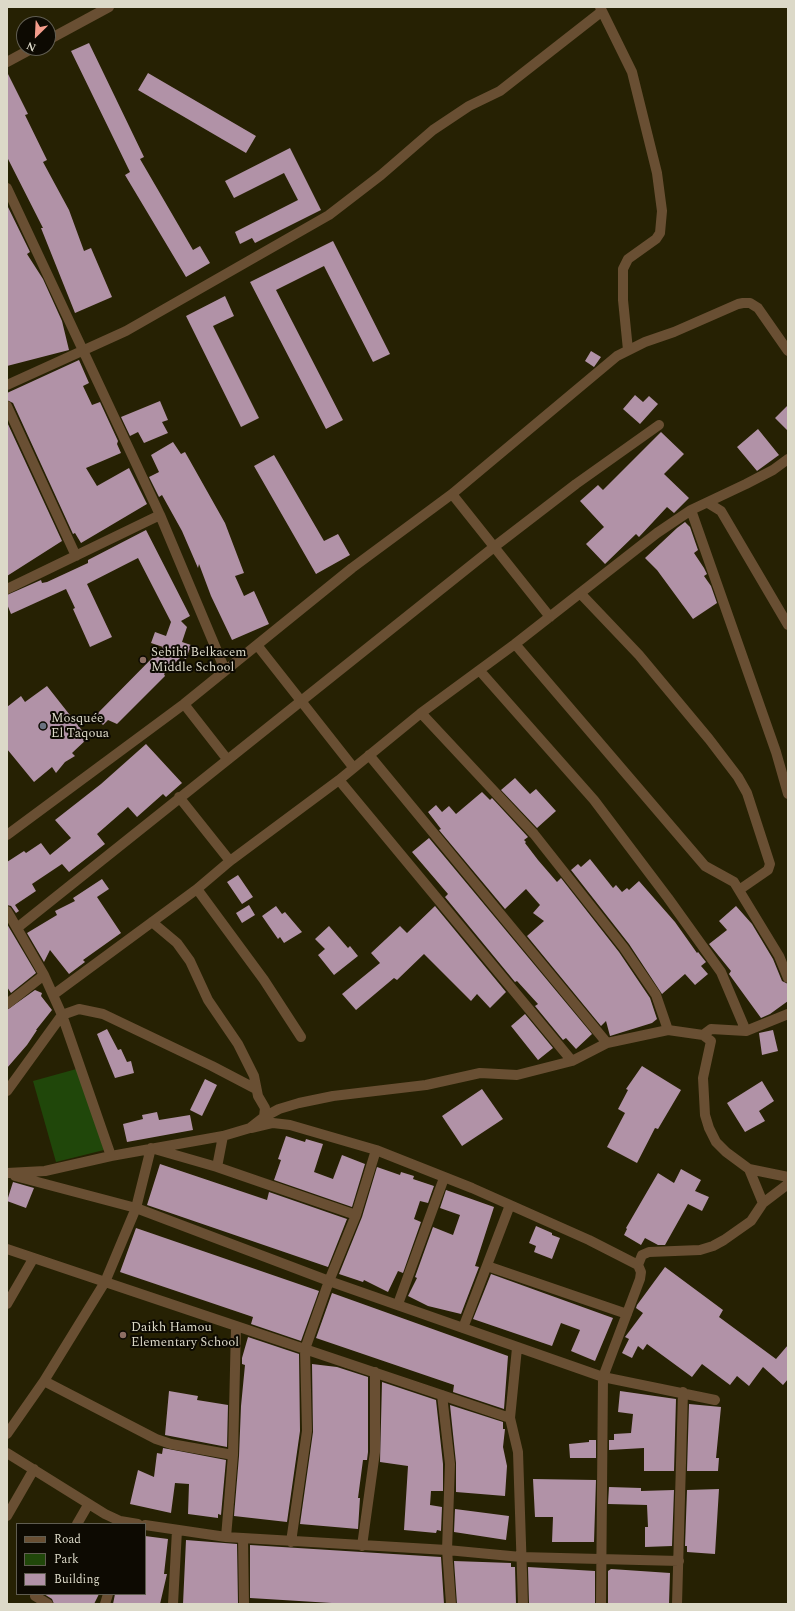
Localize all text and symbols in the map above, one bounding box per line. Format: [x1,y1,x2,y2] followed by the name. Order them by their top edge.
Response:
[16,16,56,56] north arrow
[24,37,39,56] text: N
[151,645,247,676] place label: Sebihi Belkacem Middle School
[138,655,148,665] marker: Sebihi Belkacem Middle School
[51,711,109,742] place label: Mosquée El Taqoua
[38,721,48,731] marker: Mosquée El Taqoua
[131,1320,239,1351] place label: Daikh Hamou Elementary School
[118,1330,128,1340] marker: Daikh Hamou Elementary School
[16,1523,146,1595] legend
[54,1530,81,1549] text: Road
[54,1550,79,1569] text: Park
[54,1570,100,1589] text: Building

